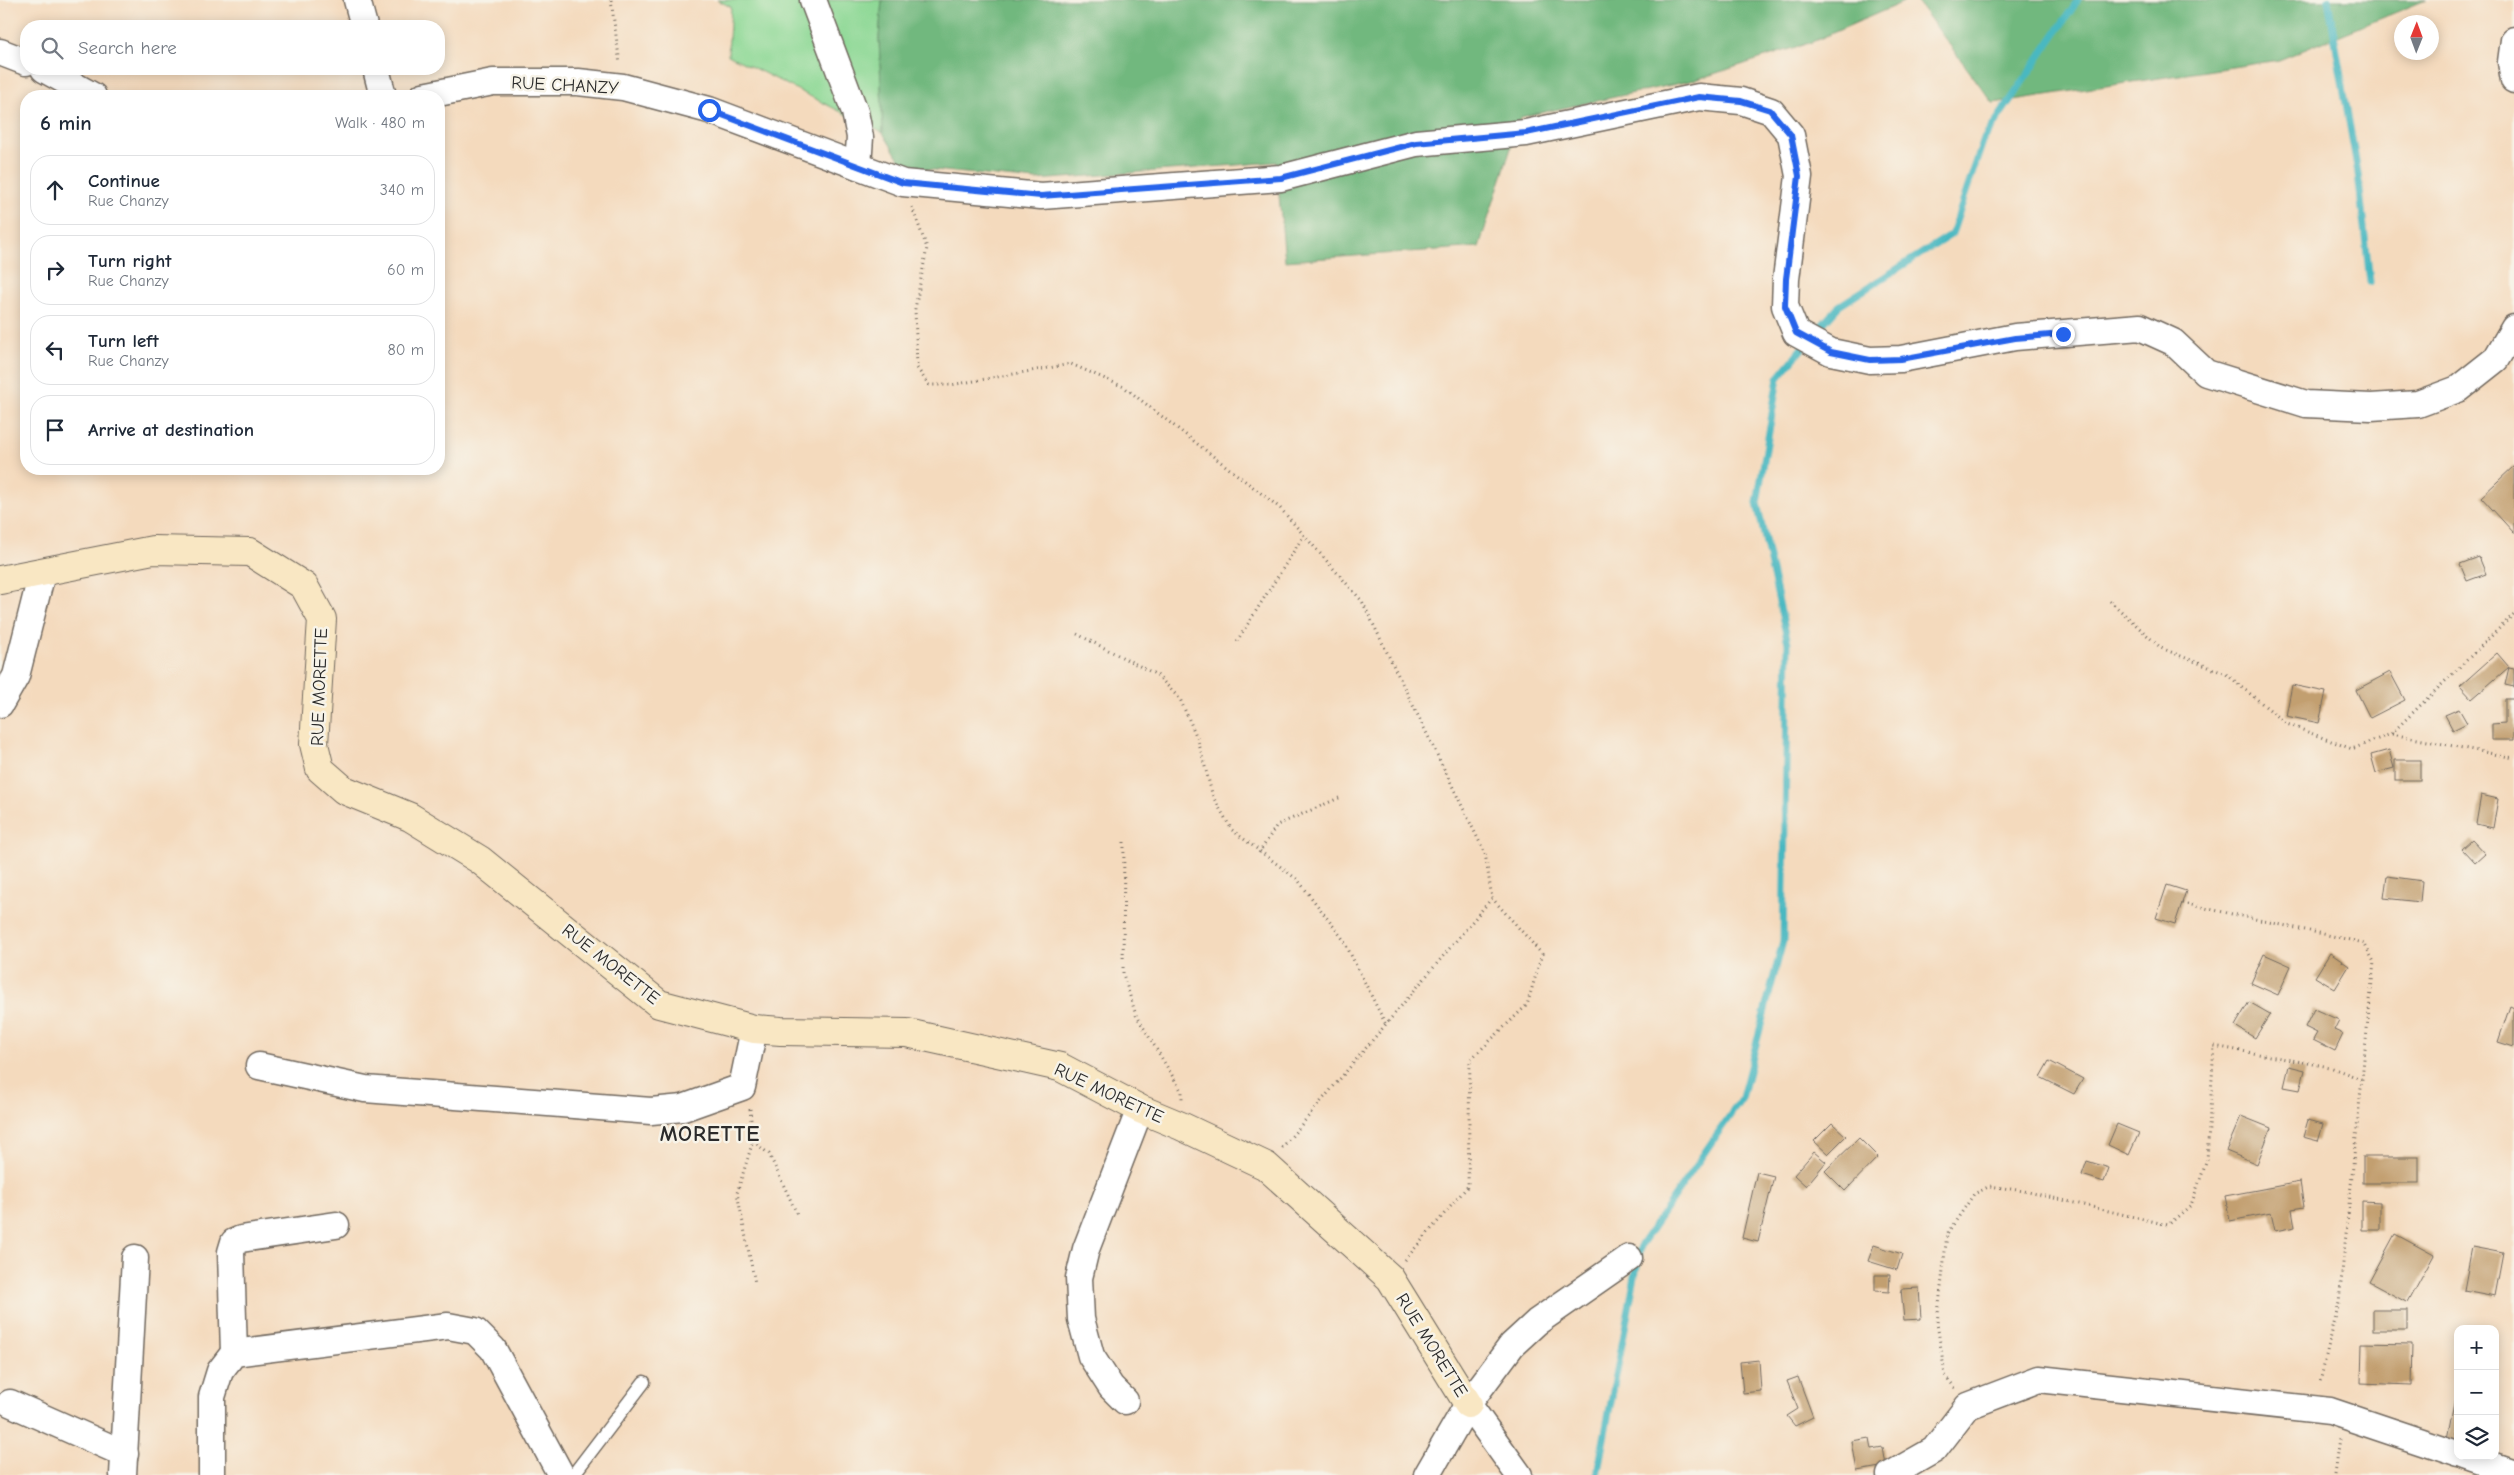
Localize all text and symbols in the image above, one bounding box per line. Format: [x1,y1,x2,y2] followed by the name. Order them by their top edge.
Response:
[2394,15,2439,60] north arrow
[20,20,445,75] search box
[38,34,66,62] icon: search
[78,37,177,59] text: Search here
[511,72,620,99] street label: RUE CHANZY
[698,99,721,122] route start
[40,111,92,135] text: 6 min
[335,114,425,132] text: Walk · 480 m
[88,170,160,192] text: Continue
[41,176,69,204] icon: ahead
[380,181,424,199] text: 340 m
[88,192,169,210] text: Rue Chanzy
[88,250,172,272] text: Turn right
[41,256,69,284] icon: right
[387,261,424,279] text: 60 m
[88,272,169,290] text: Rue Chanzy
[2052,323,2075,346] route end
[88,330,159,352] text: Turn left
[41,336,69,364] icon: left
[387,341,424,359] text: 80 m
[88,352,169,370] text: Rue Chanzy
[41,416,69,444] icon: arrive
[88,419,254,441] text: Arrive at destination
[307,627,332,746] street label: RUE MORETTE
[558,920,664,1009] street label: RUE MORETTE
[1051,1059,1167,1128] street label: RUE MORETTE
[660,1121,760,1147] district label: MORETTE
[1391,1290,1472,1401] street label: RUE MORETTE
[2454,1325,2499,1460] map controls
[2454,1325,2499,1370] button: +
[2454,1370,2499,1415] button: −
[2454,1415,2499,1460] button: layers

